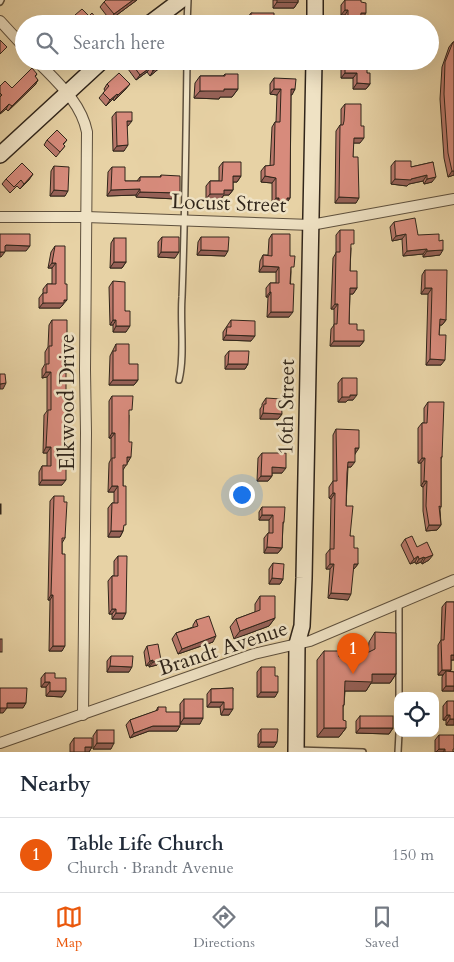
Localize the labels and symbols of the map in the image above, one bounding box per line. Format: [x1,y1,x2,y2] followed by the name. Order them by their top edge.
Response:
[171,187,287,220] street label: Locust Street
[53,334,82,470] street label: Elkwood Drive
[271,358,302,455] street label: 16th Street
[229,482,255,508] your location
[155,614,292,683] street label: Brandt Avenue
[337,633,369,674] pin: 1

